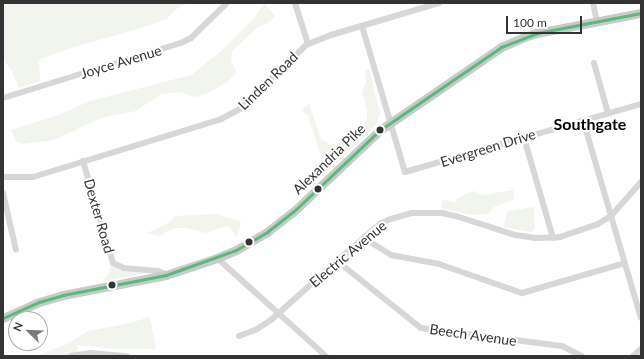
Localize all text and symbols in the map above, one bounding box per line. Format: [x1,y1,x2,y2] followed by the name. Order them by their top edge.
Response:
[508,8,584,34] scale bar
[513,15,547,30] text: 100 m
[78,42,164,82] street label: Joyce Avenue
[235,49,301,113] street label: Linden Road
[554,114,626,134] district label: Southgate
[289,120,369,198] street label: Alexandria Pike
[375,125,385,135] unlabelled marker
[438,126,538,170] street label: Evergreen Drive
[80,177,118,255] street label: Dexter Road
[313,184,323,194] unlabelled marker
[306,217,390,291] street label: Electric Avenue
[244,237,254,247] unlabelled marker
[107,280,117,290] unlabelled marker
[8,311,48,351] north arrow
[10,320,25,333] text: N
[428,321,518,349] street label: Beech Avenue

